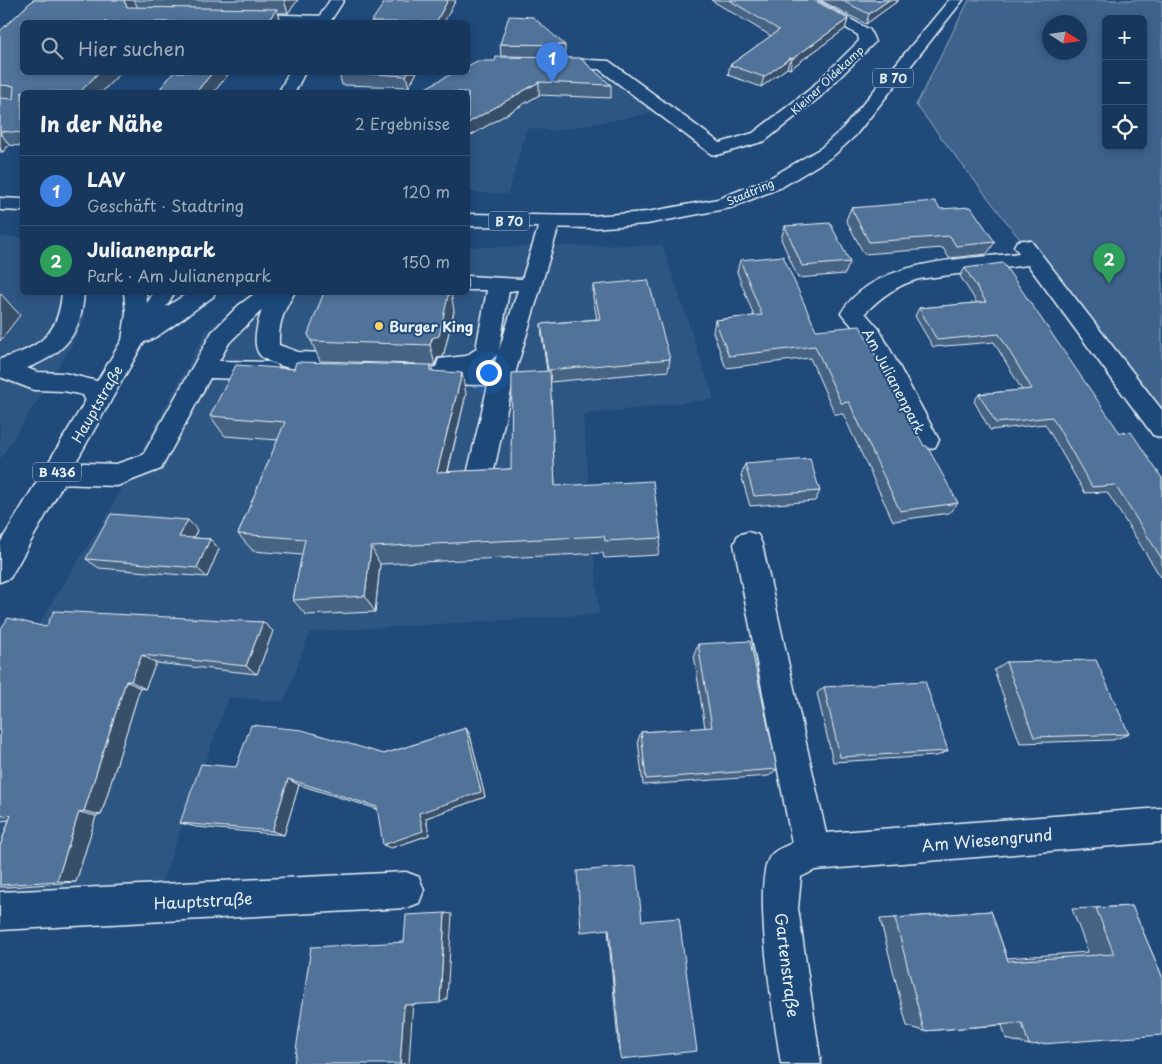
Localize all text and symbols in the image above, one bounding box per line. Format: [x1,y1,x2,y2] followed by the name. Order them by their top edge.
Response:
[1042,15,1087,60] north arrow
[1102,15,1147,150] map controls
[1102,15,1147,60] button: +
[20,20,470,75] search box
[38,34,66,62] icon: search
[78,34,185,62] text: Hier suchen
[787,41,867,118] street label: Kleiner Oldekamp
[536,42,568,83] pin: 1
[1102,60,1147,105] button: −
[873,68,913,88] road number: B 70
[1102,105,1147,150] button: locate
[40,107,162,139] text: In der Nähe
[355,111,450,135] text: 2 Ergebnisse
[87,165,125,193] text: LAV
[724,174,776,210] street label: Stadtring
[52,179,60,203] text: 1
[403,179,450,203] text: 120 m
[87,193,244,217] text: Geschäft · Stadtring
[489,212,529,230] road number: B 70
[87,235,215,263] text: Julianenpark
[1093,243,1125,284] pin: 2
[50,249,62,273] text: 2
[402,249,450,273] text: 150 m
[87,263,271,287] text: Park · Am Julianenpark
[389,316,473,337] place label: Burger King
[373,320,385,332] marker: Burger King
[857,324,931,438] street label: Am Julianenpark
[476,360,502,386] your location
[66,361,128,447] street label: Hauptstraße
[33,462,81,482] road number: B 436
[921,821,1053,857] street label: Am Wiesengrund
[153,885,253,915] street label: Hauptstraße
[770,911,806,1019] street label: Gartenstraße

